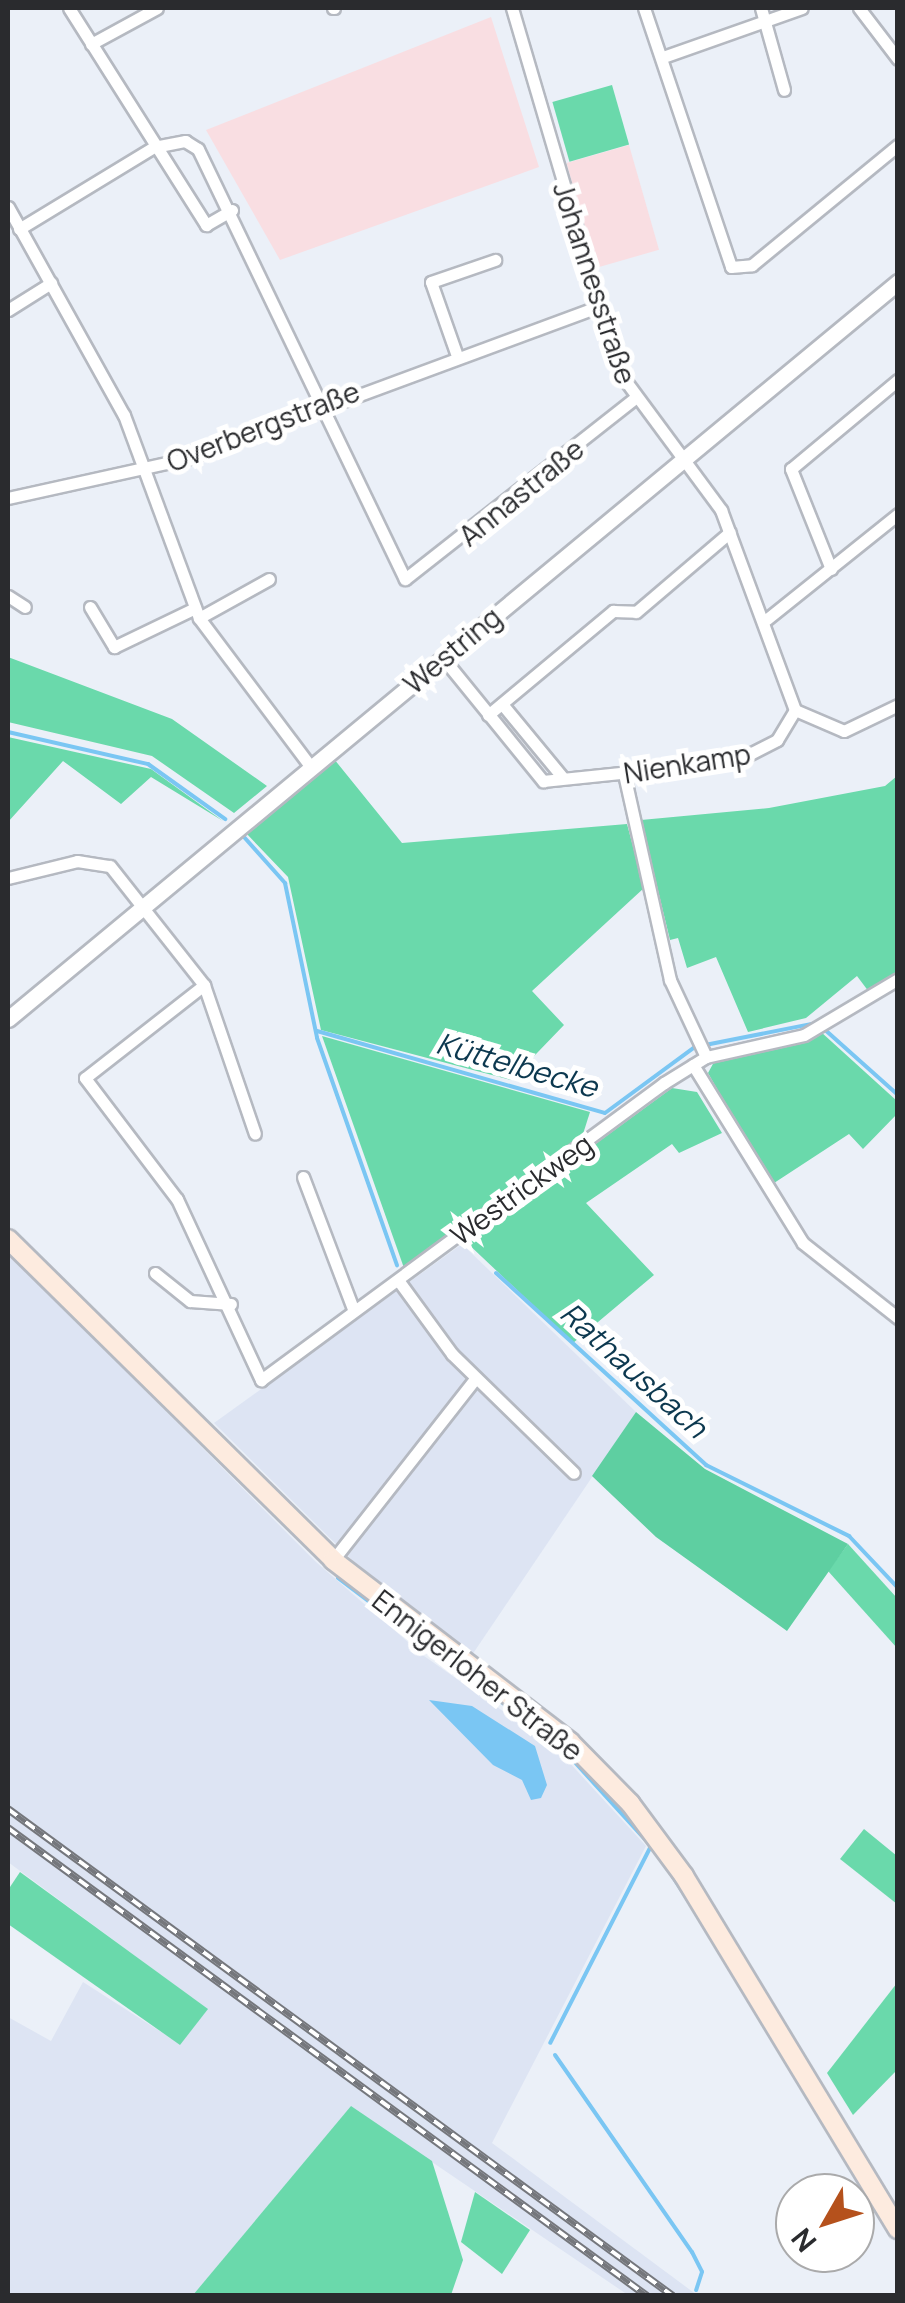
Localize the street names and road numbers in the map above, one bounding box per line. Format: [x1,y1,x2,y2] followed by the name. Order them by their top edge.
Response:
[547,178,643,388] street label: Johannesstraße
[162,374,364,478] street label: Overbergstraße
[452,432,590,552] street label: Annastraße
[397,600,507,700] street label: Westring
[621,736,753,790] street label: Nienkamp
[444,1126,598,1252] street label: Westrickweg
[366,1583,590,1767] street label: Ennigerloher Straße

